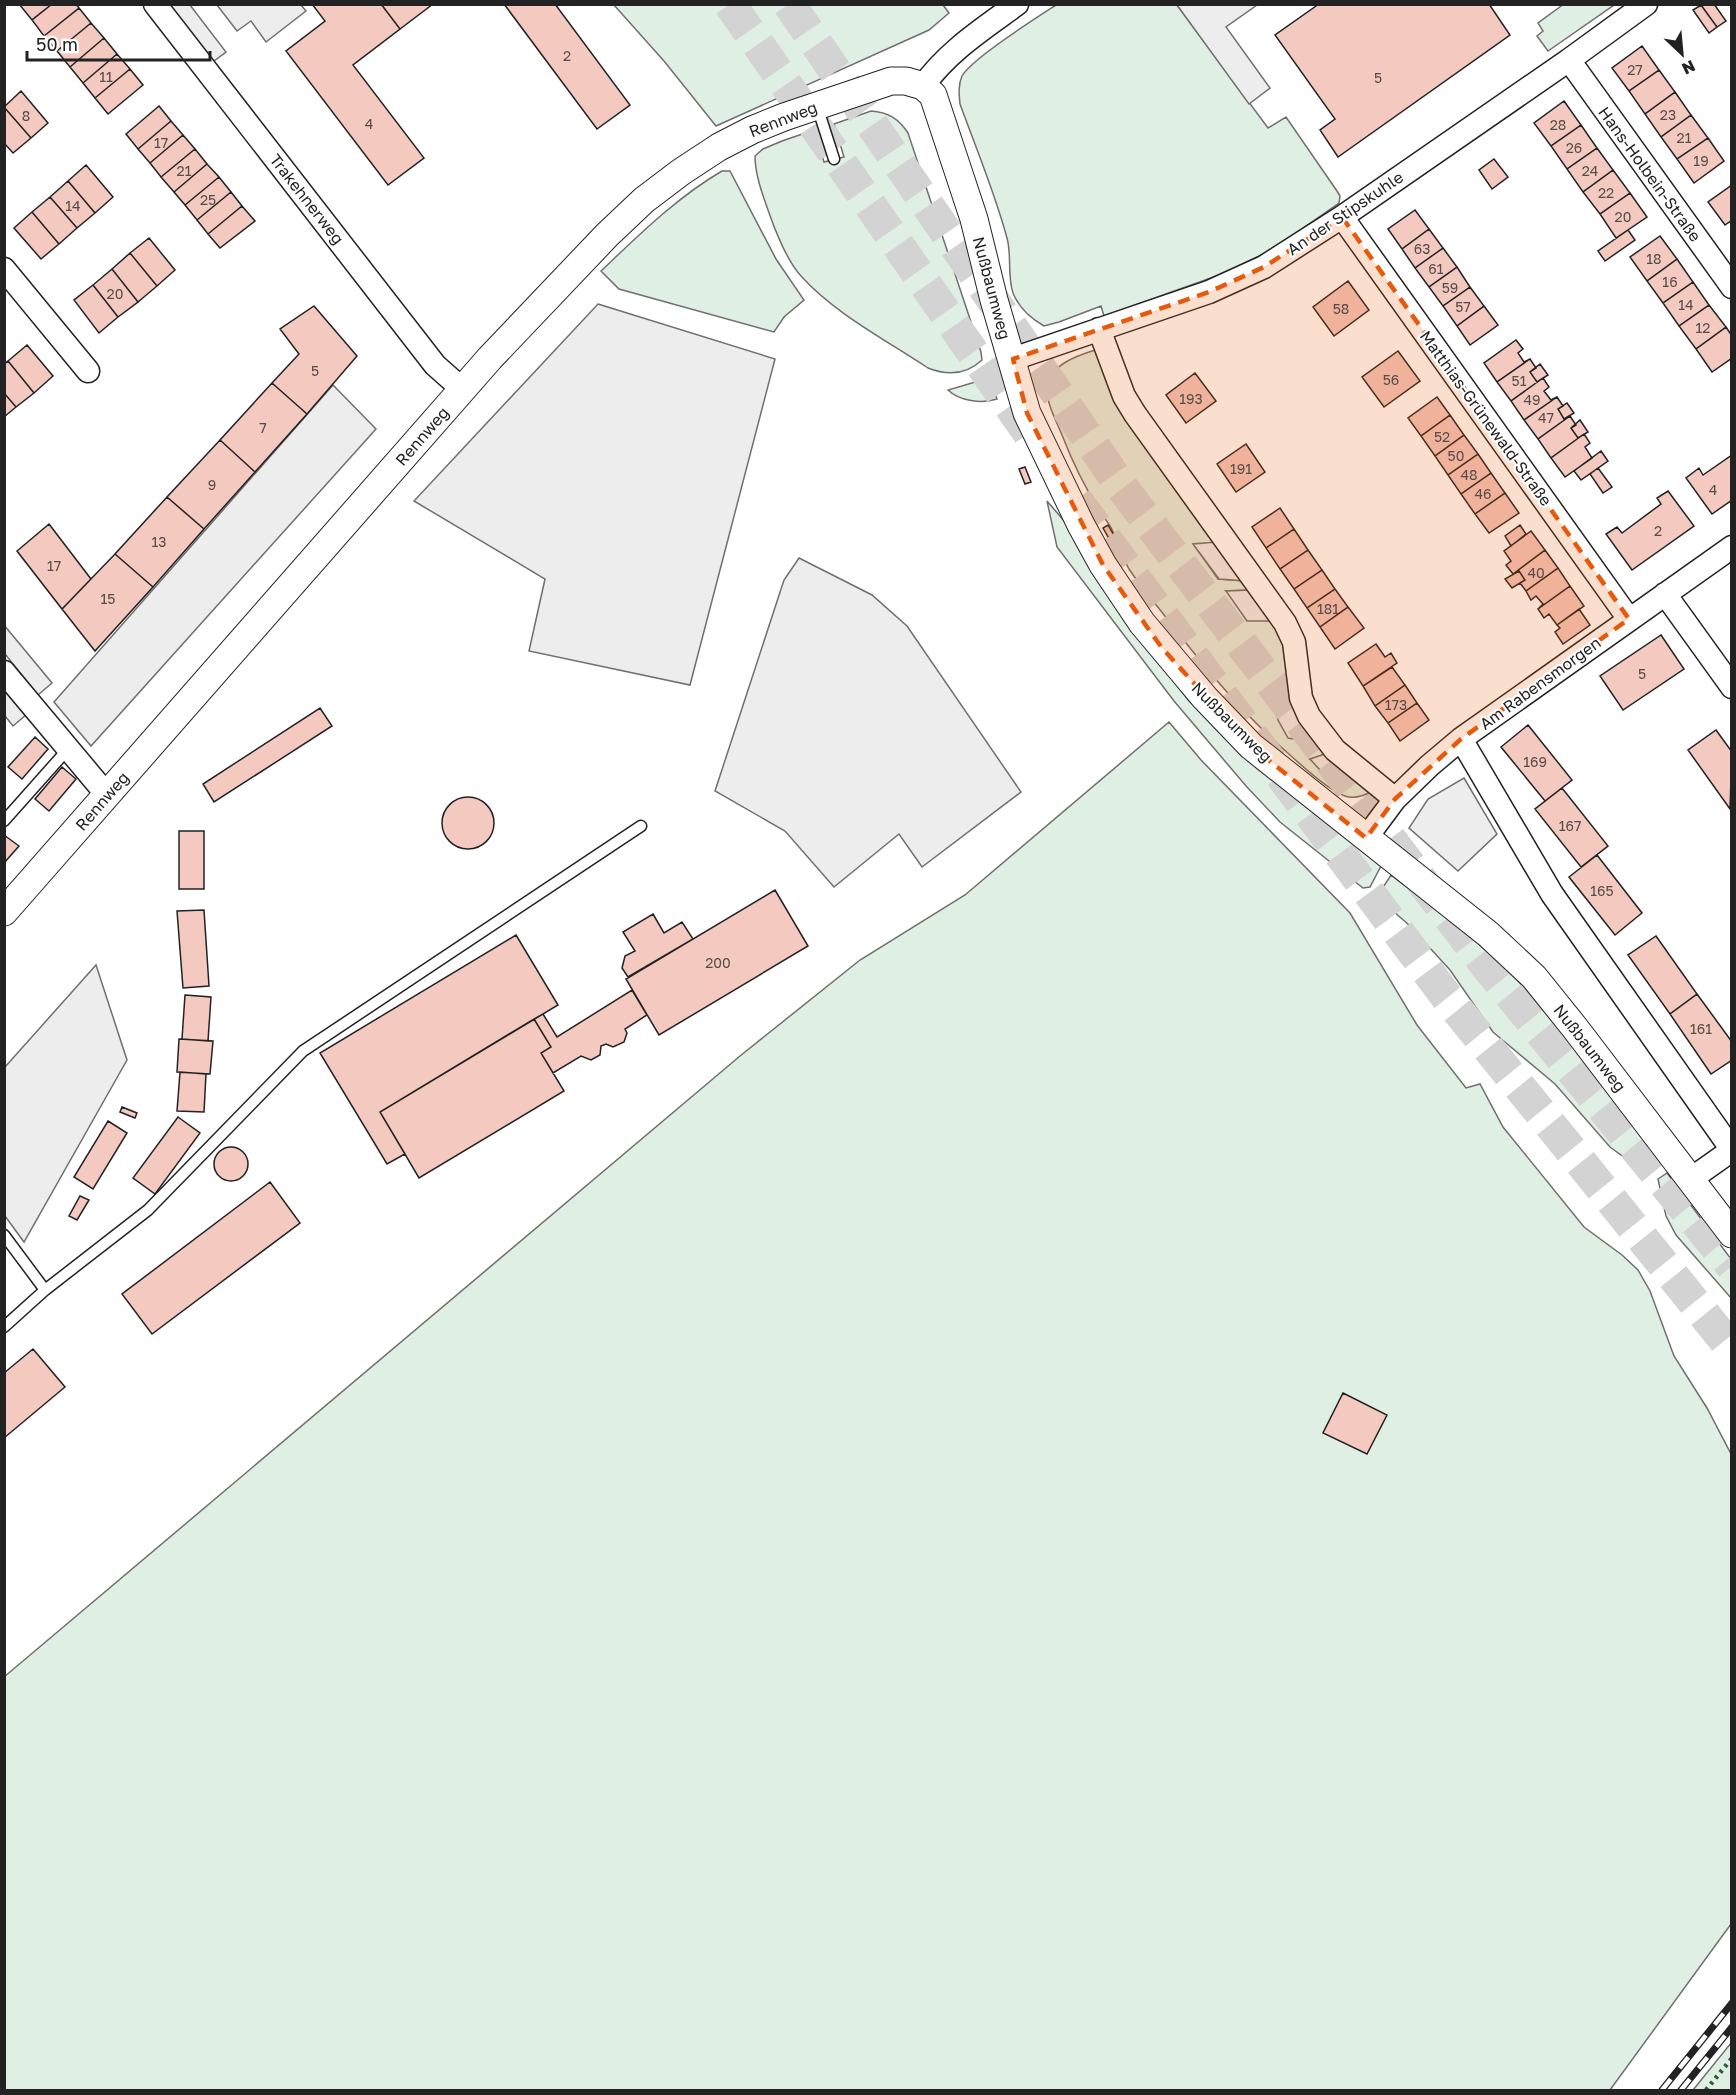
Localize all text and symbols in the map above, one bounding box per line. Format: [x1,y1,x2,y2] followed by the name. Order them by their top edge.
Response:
[27,24,210,62] scale bar
[1652,24,1712,84] north arrow
[36,33,78,55] text: 50 m
[563,47,571,64] house number: 2
[1679,56,1698,79] text: N
[1627,61,1643,78] house number: 27
[99,68,113,85] house number: 11
[1374,69,1382,86] house number: 5
[746,97,820,141] street label: Rennweg
[1594,103,1706,245] street label: Hans-Holbein-Straße
[1660,106,1676,123] house number: 23
[22,107,30,124] house number: 8
[365,115,373,132] house number: 4
[1550,116,1566,133] house number: 28
[1677,129,1692,146] house number: 21
[154,134,168,151] house number: 17
[1566,139,1582,156] house number: 26
[266,150,348,248] street label: Trakehnerweg
[1693,152,1709,169] house number: 19
[177,162,192,179] house number: 21
[1582,162,1598,179] house number: 24
[1283,167,1407,259] street label: An der Stipskuhle
[1598,184,1614,201] house number: 22
[200,191,216,208] house number: 25
[65,197,81,214] house number: 14
[1615,208,1631,225] house number: 20
[969,234,1015,342] street label: Nußbaumweg
[1414,240,1430,257] house number: 63
[1646,250,1662,267] house number: 18
[1428,260,1444,277] house number: 61
[1662,273,1678,290] house number: 16
[1442,279,1458,296] house number: 59
[107,285,123,302] house number: 20
[1678,296,1694,313] house number: 14
[1455,298,1471,315] house number: 57
[1333,300,1349,317] house number: 58
[1696,319,1710,336] house number: 12
[1416,326,1556,510] street label: Matthias-Grünewald-Straße
[311,362,319,379] house number: 5
[1383,371,1399,388] house number: 56
[1512,372,1527,389] house number: 51
[1179,390,1203,407] house number: 193
[1523,391,1541,408] house number: 49
[391,402,453,470] street label: Rennweg
[1538,409,1554,426] house number: 47
[259,419,267,436] house number: 7
[1434,428,1450,445] house number: 52
[1448,447,1464,464] house number: 50
[1230,460,1252,477] house number: 191
[1460,466,1478,483] house number: 48
[208,476,216,493] house number: 9
[1709,481,1717,498] house number: 4
[1474,485,1492,502] house number: 46
[1654,522,1662,539] house number: 2
[152,533,166,550] house number: 13
[47,557,61,574] house number: 17
[1527,564,1545,581] house number: 40
[101,590,115,607] house number: 15
[1317,600,1339,617] house number: 181
[1476,632,1604,734] street label: Am Rabensmorgen
[1638,665,1646,682] house number: 5
[1188,678,1276,766] street label: Nußbaumweg
[1385,696,1407,713] house number: 173
[1523,753,1547,770] house number: 169
[71,767,133,835] street label: Rennweg
[1559,817,1581,834] house number: 167
[1590,882,1614,899] house number: 165
[705,954,731,971] house number: 200
[1550,1000,1630,1096] street label: Nußbaumweg
[1690,1020,1712,1037] house number: 161

